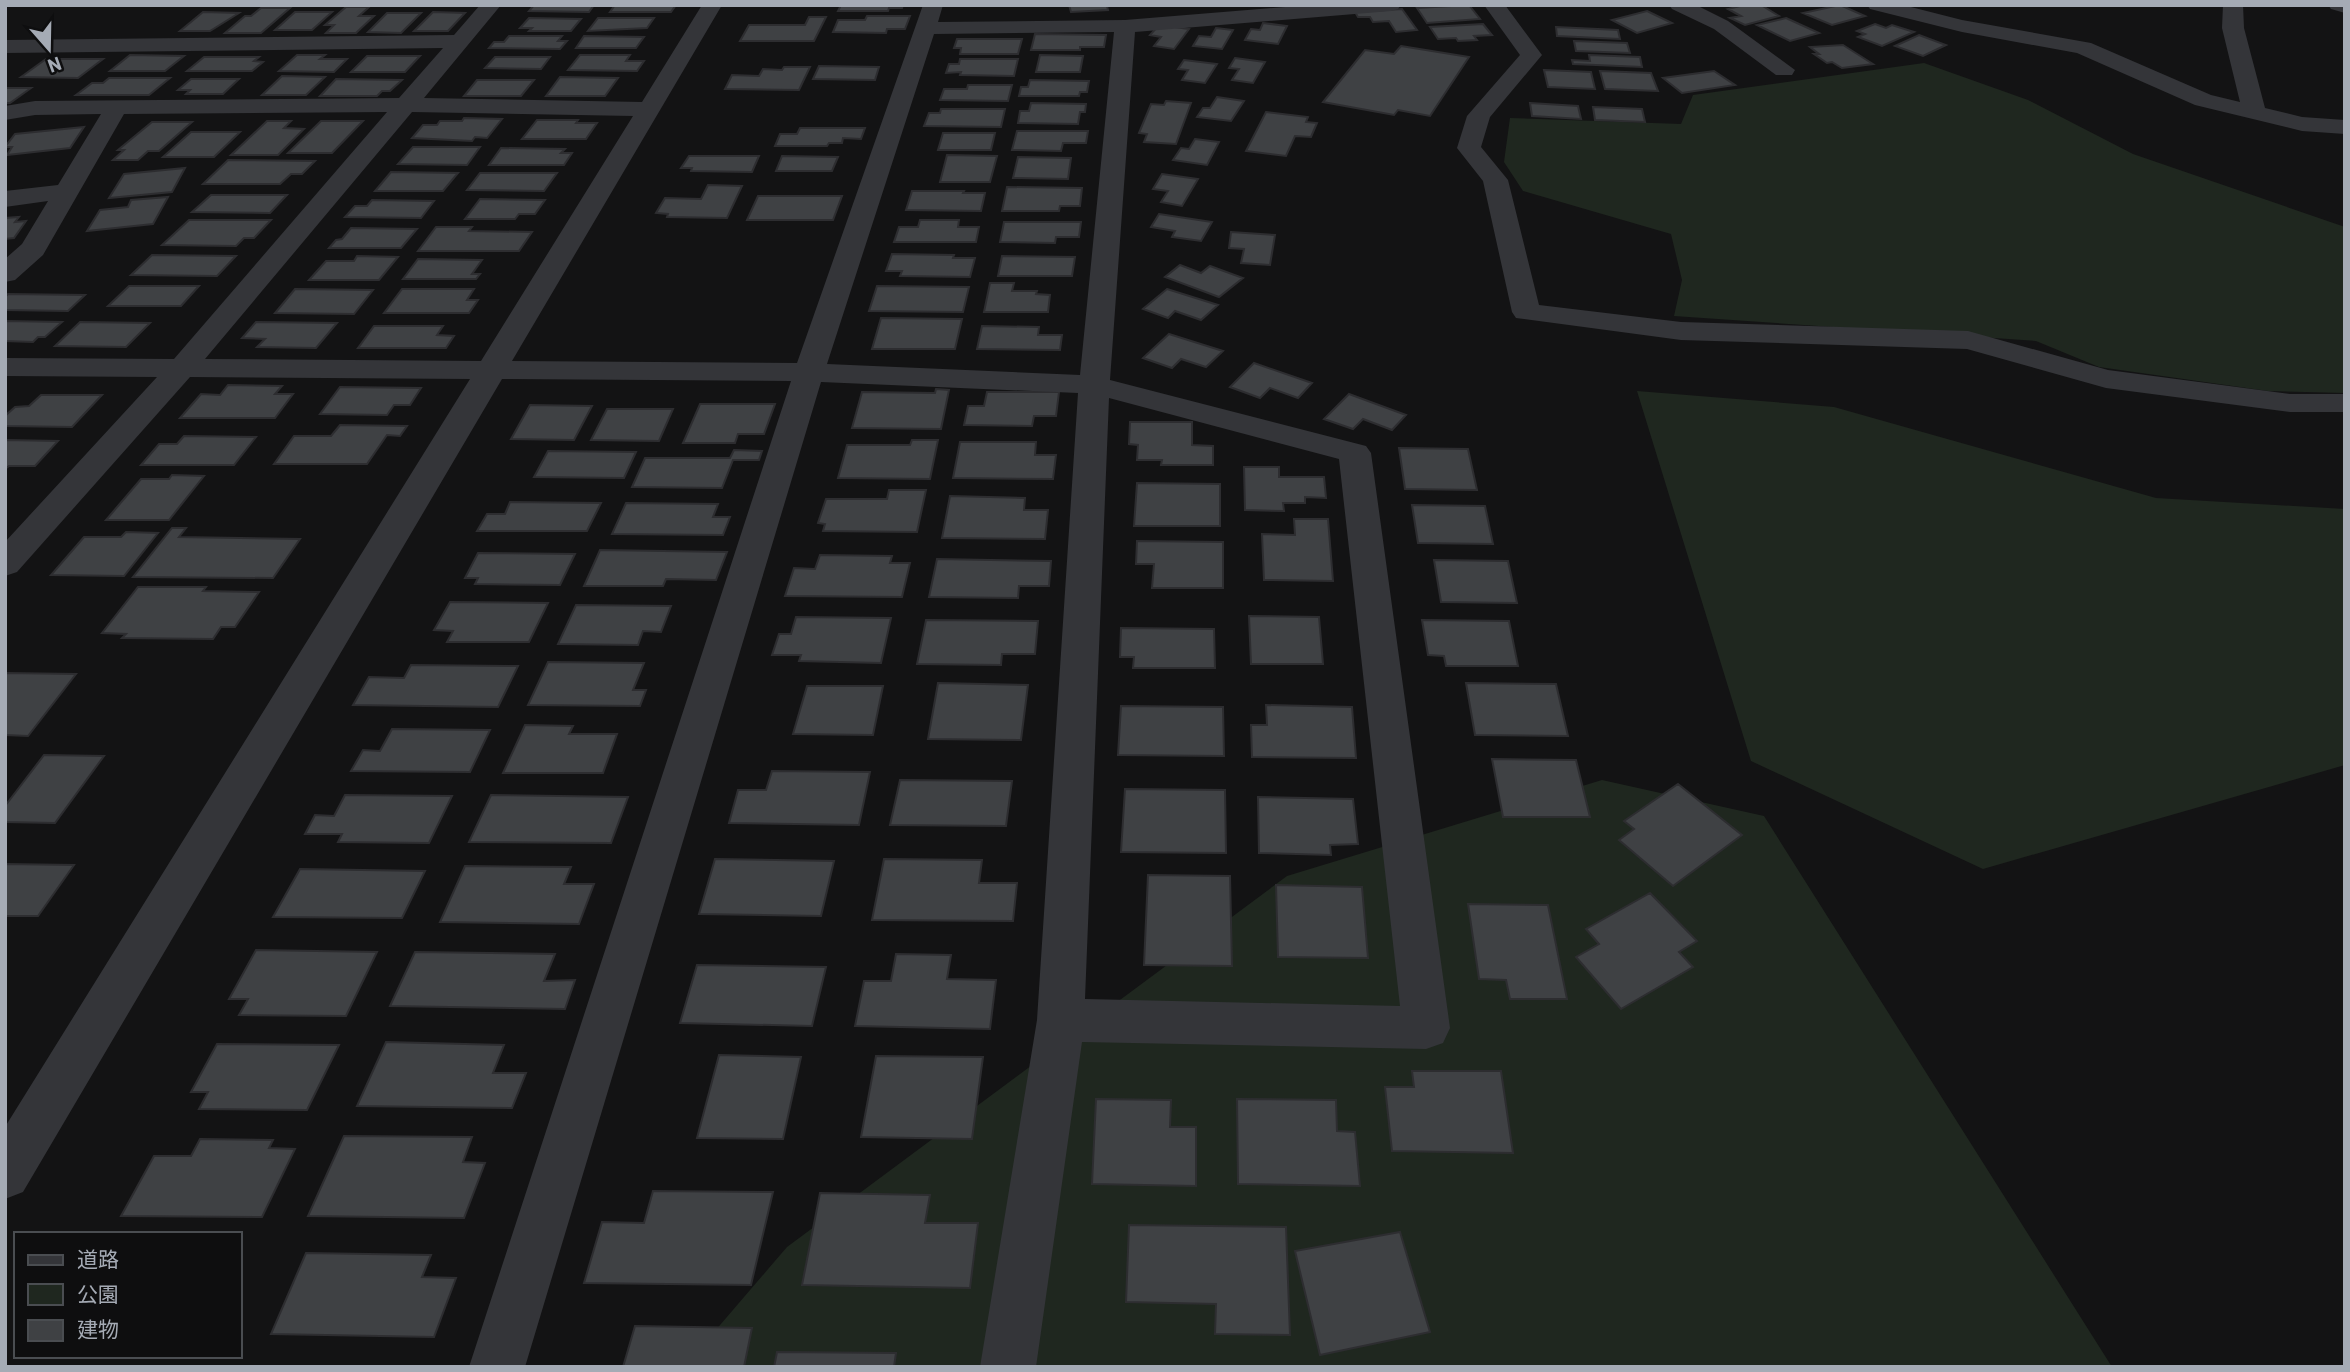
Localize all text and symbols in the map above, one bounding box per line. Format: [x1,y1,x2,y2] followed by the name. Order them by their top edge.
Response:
[14,14,84,84] north arrow
[45,52,65,78] text: N
[14,1232,242,1358] legend
[77,1246,119,1271] text: 道路
[77,1281,119,1306] text: 公園
[77,1316,119,1341] text: 建物

